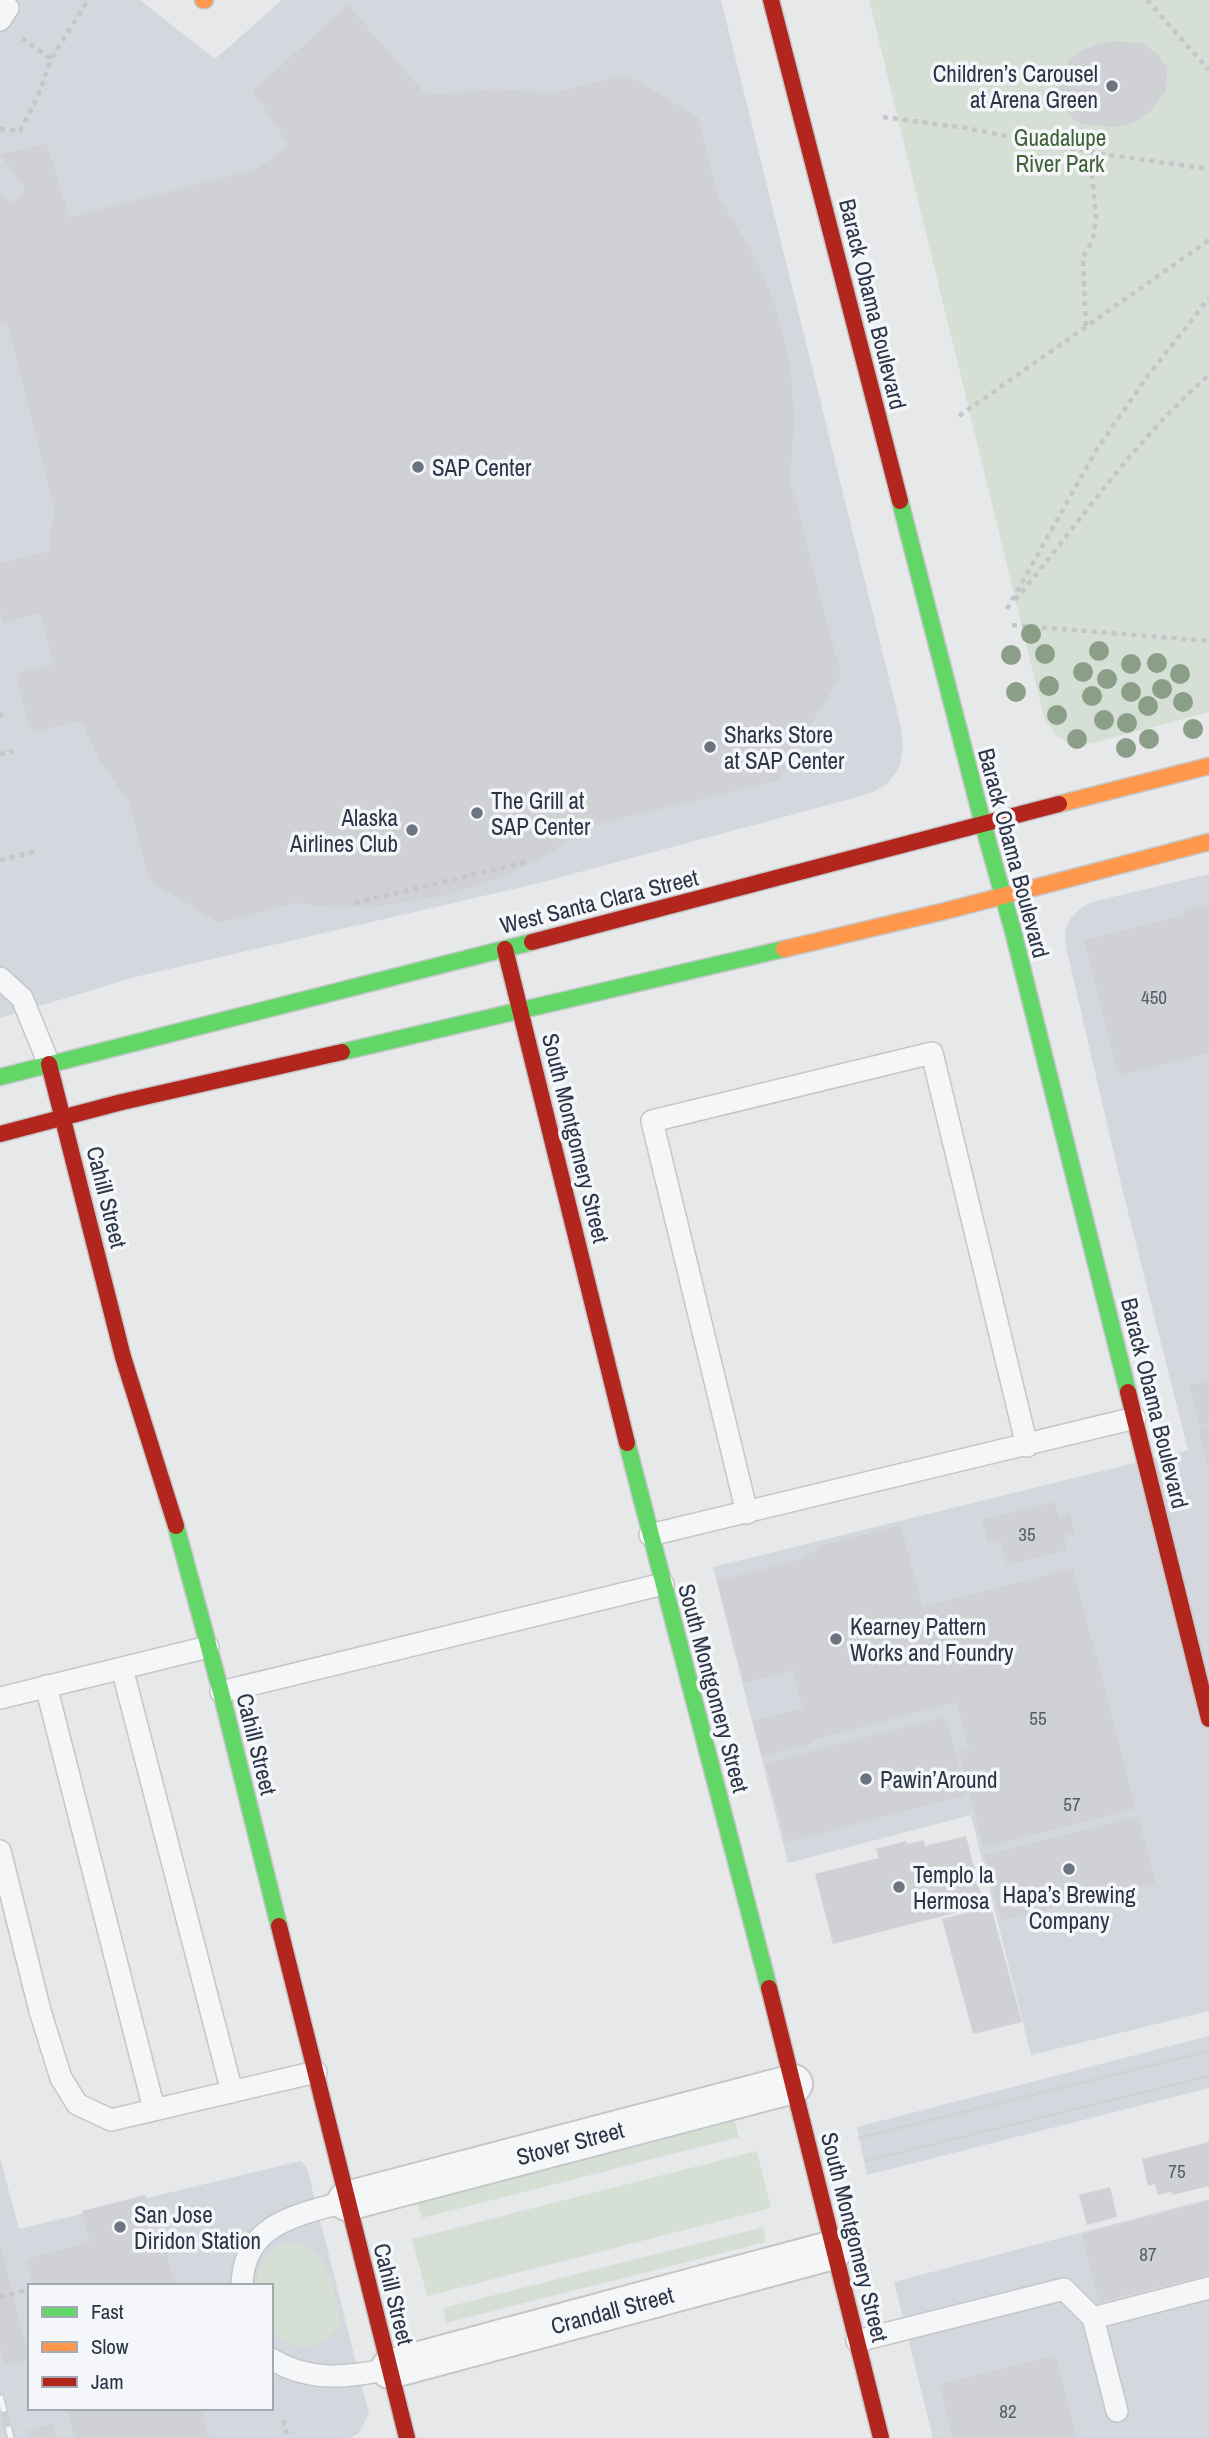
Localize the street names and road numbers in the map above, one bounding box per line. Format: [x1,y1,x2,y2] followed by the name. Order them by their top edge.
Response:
[832,195,914,413] street label: Barack Obama Boulevard
[971,745,1057,961] street label: Barack Obama Boulevard
[497,861,701,941] street label: West Santa Clara Street
[535,1030,617,1246] street label: South Montgomery Street
[79,1143,135,1251] street label: Cahill Street
[1114,1294,1196,1512] street label: Barack Obama Boulevard
[671,1580,757,1796] street label: South Montgomery Street
[229,1690,285,1798] street label: Cahill Street
[513,2114,627,2172] street label: Stover Street
[814,2129,896,2345] street label: South Montgomery Street
[366,2240,422,2348] street label: Cahill Street
[547,2279,677,2341] street label: Crandall Street

